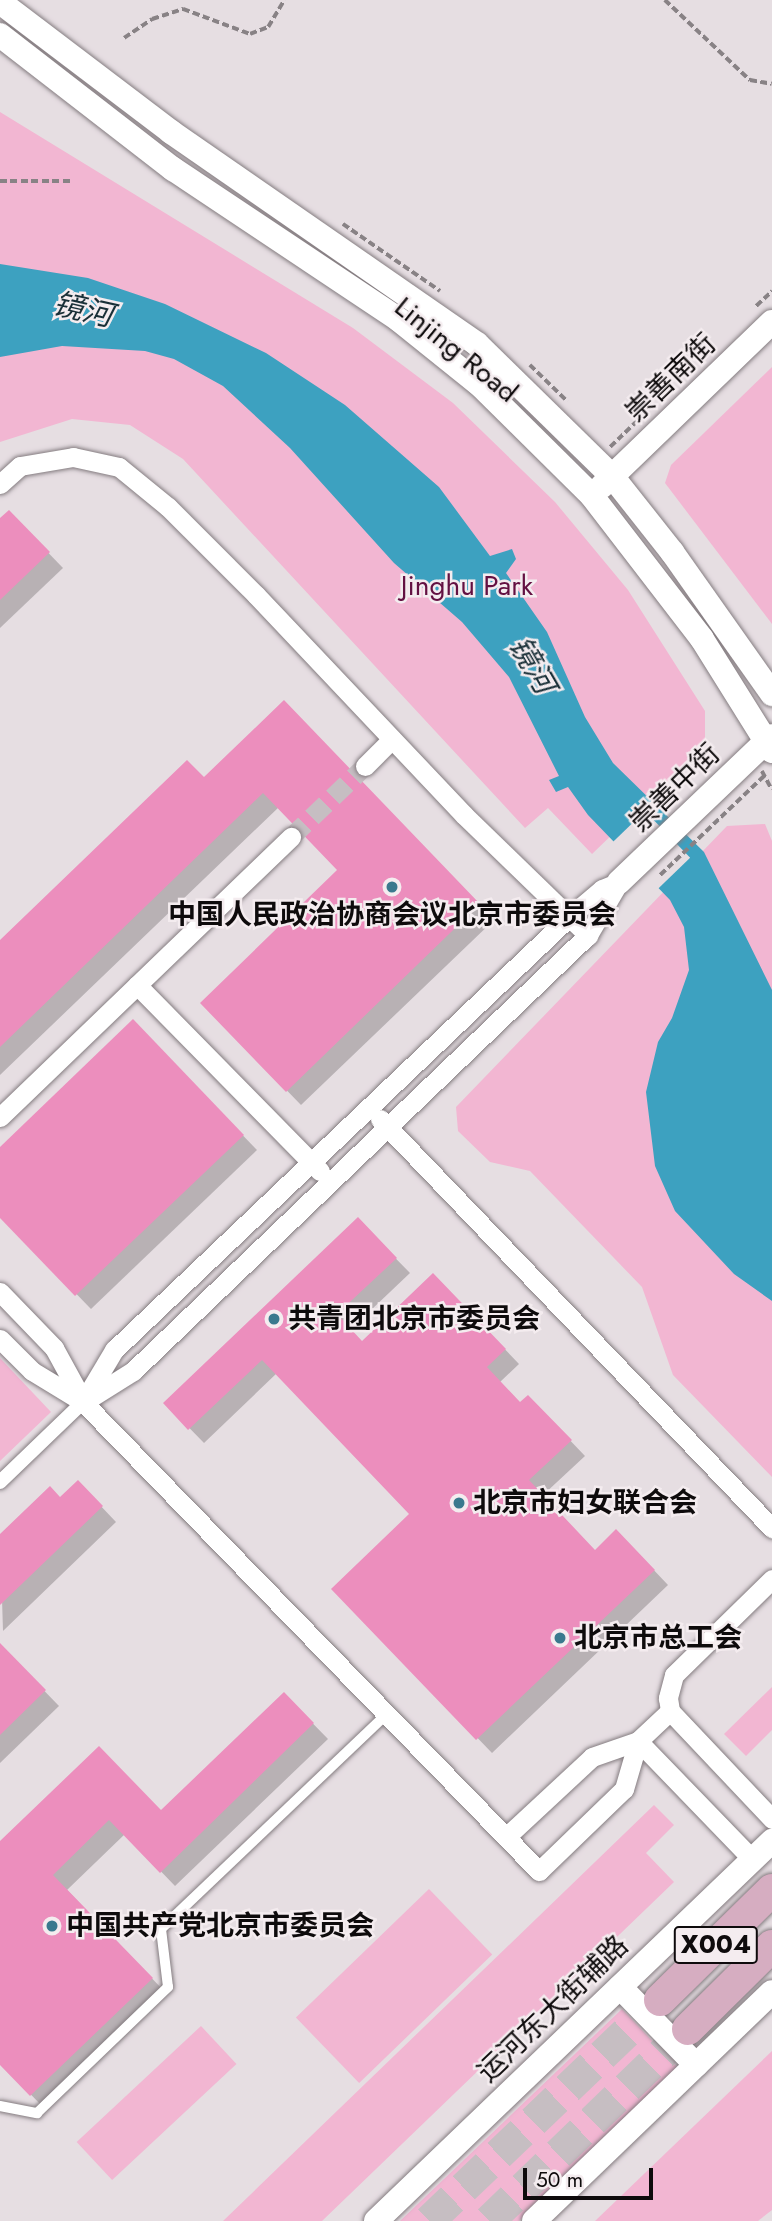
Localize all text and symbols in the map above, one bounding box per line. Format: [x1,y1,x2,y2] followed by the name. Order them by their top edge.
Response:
[50,286,116,334] water label: 镜河
[388,290,524,410] street label: Linjing Road
[619,327,723,429] street label: 崇善南街
[401,569,533,603] park label: Jinghu Park
[501,630,563,700] water label: 镜河
[623,737,727,839] street label: 崇善中街
[384,879,400,895] marker: 中国人民政治协商会议北京市委员会
[168,898,616,932] place label: 中国人民政治协商会议北京市委员会
[288,1302,540,1336] place label: 共青团北京市委员会
[266,1311,282,1327] marker: 共青团北京市委员会
[473,1486,697,1520] place label: 北京市妇女联合会
[451,1495,467,1511] marker: 北京市妇女联合会
[574,1621,742,1655] place label: 北京市总工会
[552,1630,568,1646] marker: 北京市总工会
[66,1909,374,1943] place label: 中国共产党北京市委员会
[44,1918,60,1934] marker: 中国共产党北京市委员会
[672,1922,760,1968] road number: X004
[471,1929,635,2089] street label: 运河东大街辅路
[527,2154,656,2198] scale bar
[536,2165,583,2195] text: 50 m

